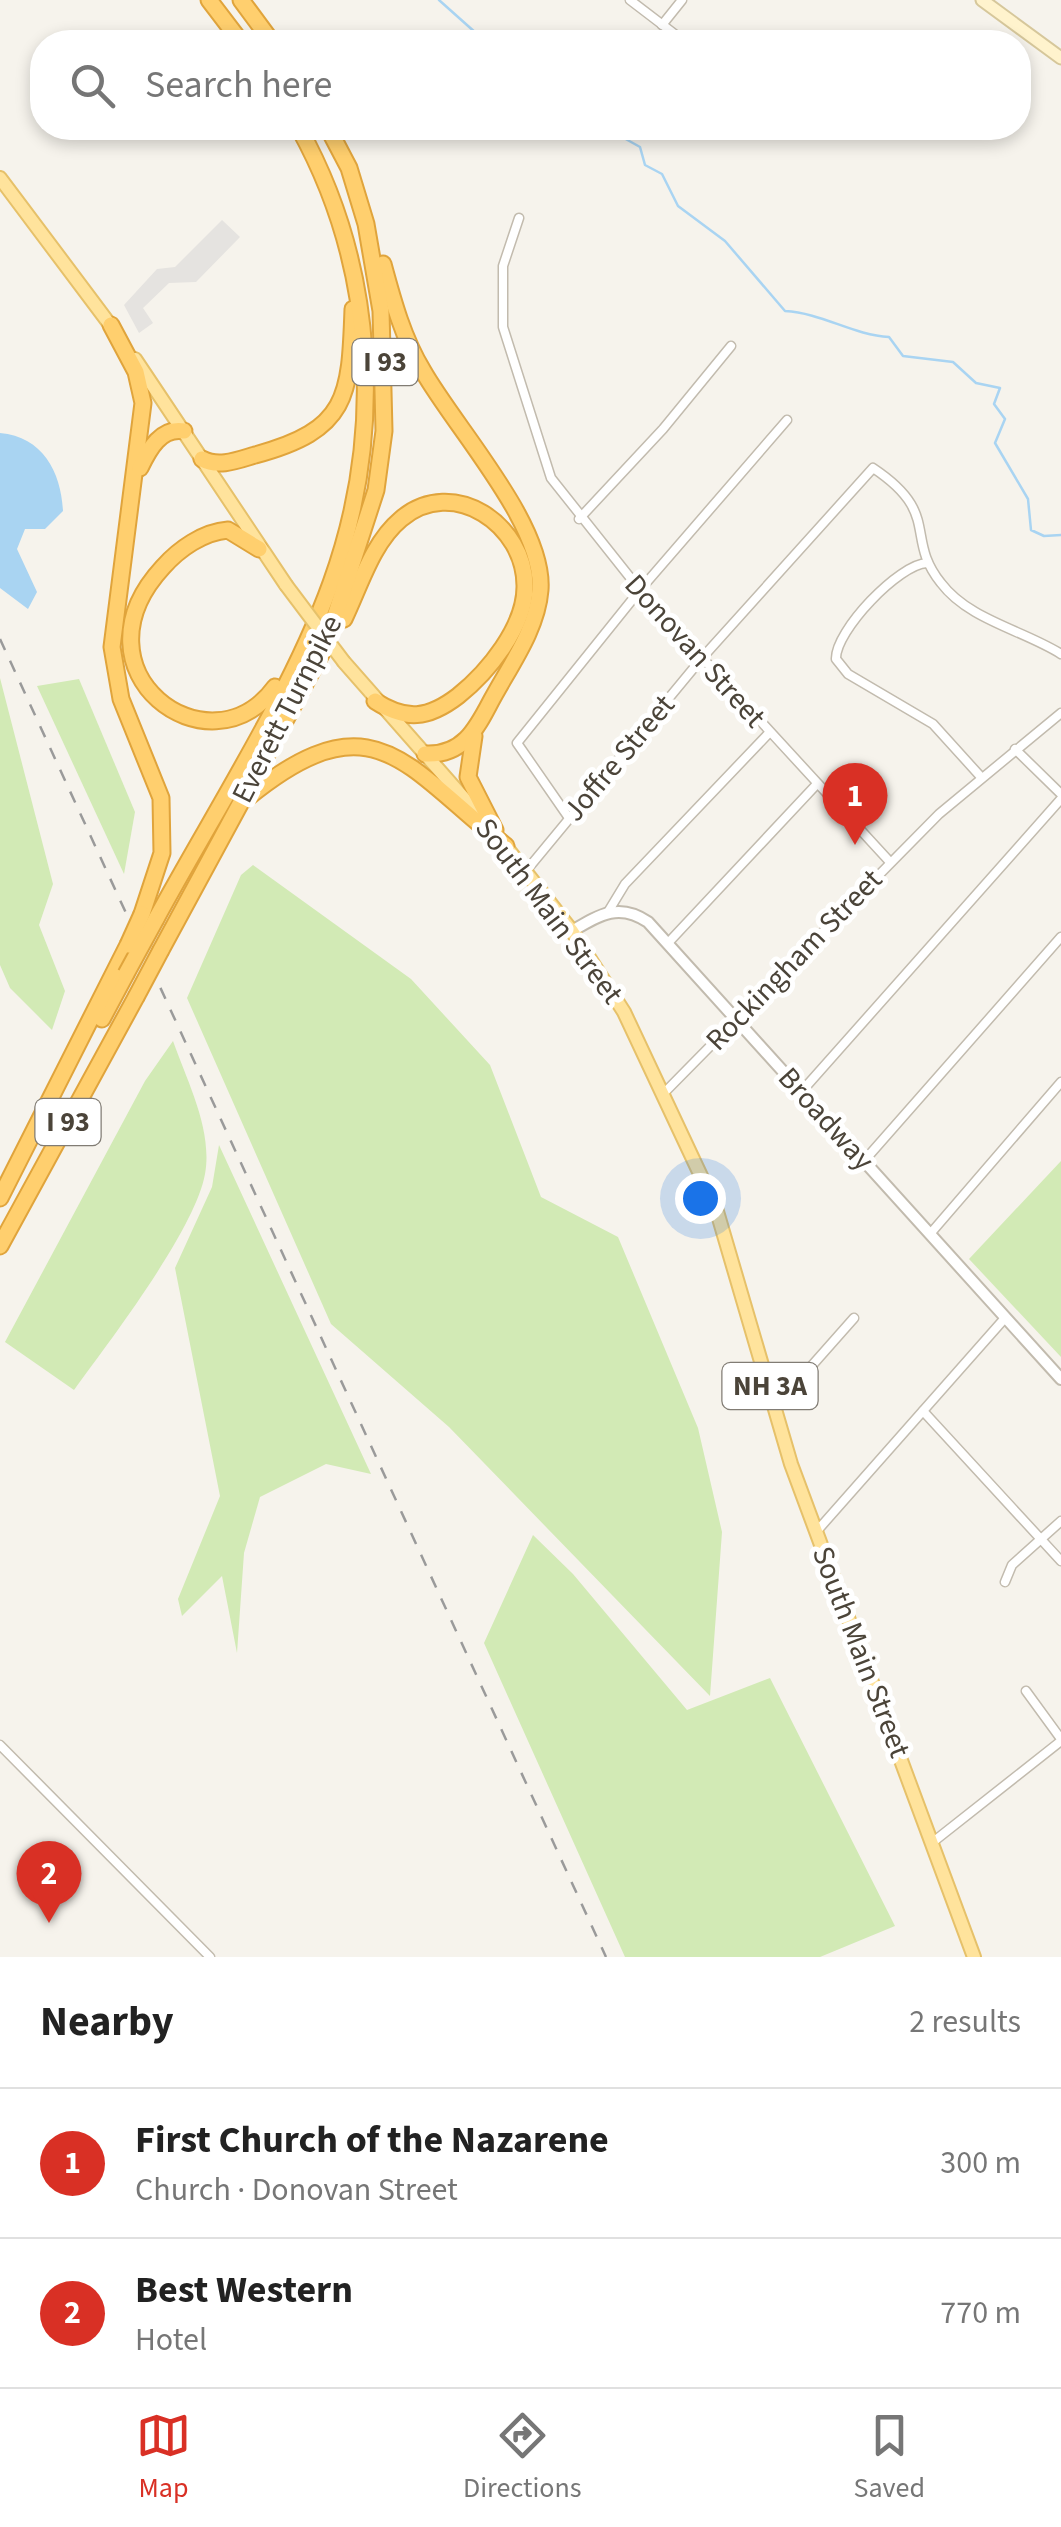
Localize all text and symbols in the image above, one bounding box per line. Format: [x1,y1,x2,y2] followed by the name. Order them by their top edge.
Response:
[30,30,1031,140] search box
[65,58,120,113] icon: search
[145,58,332,112] text: Search here
[352,339,418,385] road number: I 93
[614,565,776,737] street label: Donovan Street
[221,608,353,810] street label: Everett Turnpike
[553,685,685,831] street label: Joffre Street
[822,762,888,845] pin: 1
[465,809,633,1013] street label: South Main Street
[696,859,892,1061] street label: Rockingham Street
[768,1058,884,1180] street label: Broadway
[36,1099,100,1145] road number: I 93
[675,1173,726,1224] your location
[722,1363,818,1409] road number: NH 3A
[801,1540,921,1764] street label: South Main Street
[17,1840,82,1923] pin: 2
[40,1992,174,2052] text: Nearby
[909,1999,1021,2045] text: 2 results
[135,2113,609,2167] text: First Church of the Nazarene
[64,2140,81,2186] text: 1
[940,2140,1021,2186] text: 300 m
[135,2167,458,2213] text: Church · Donovan Street
[135,2263,353,2317] text: Best Western
[64,2290,81,2336] text: 2
[940,2290,1021,2336] text: 770 m
[135,2317,207,2363] text: Hotel
[136,2408,191,2508] tab: Map
[463,2408,582,2508] tab: Directions
[854,2408,925,2508] tab: Saved

